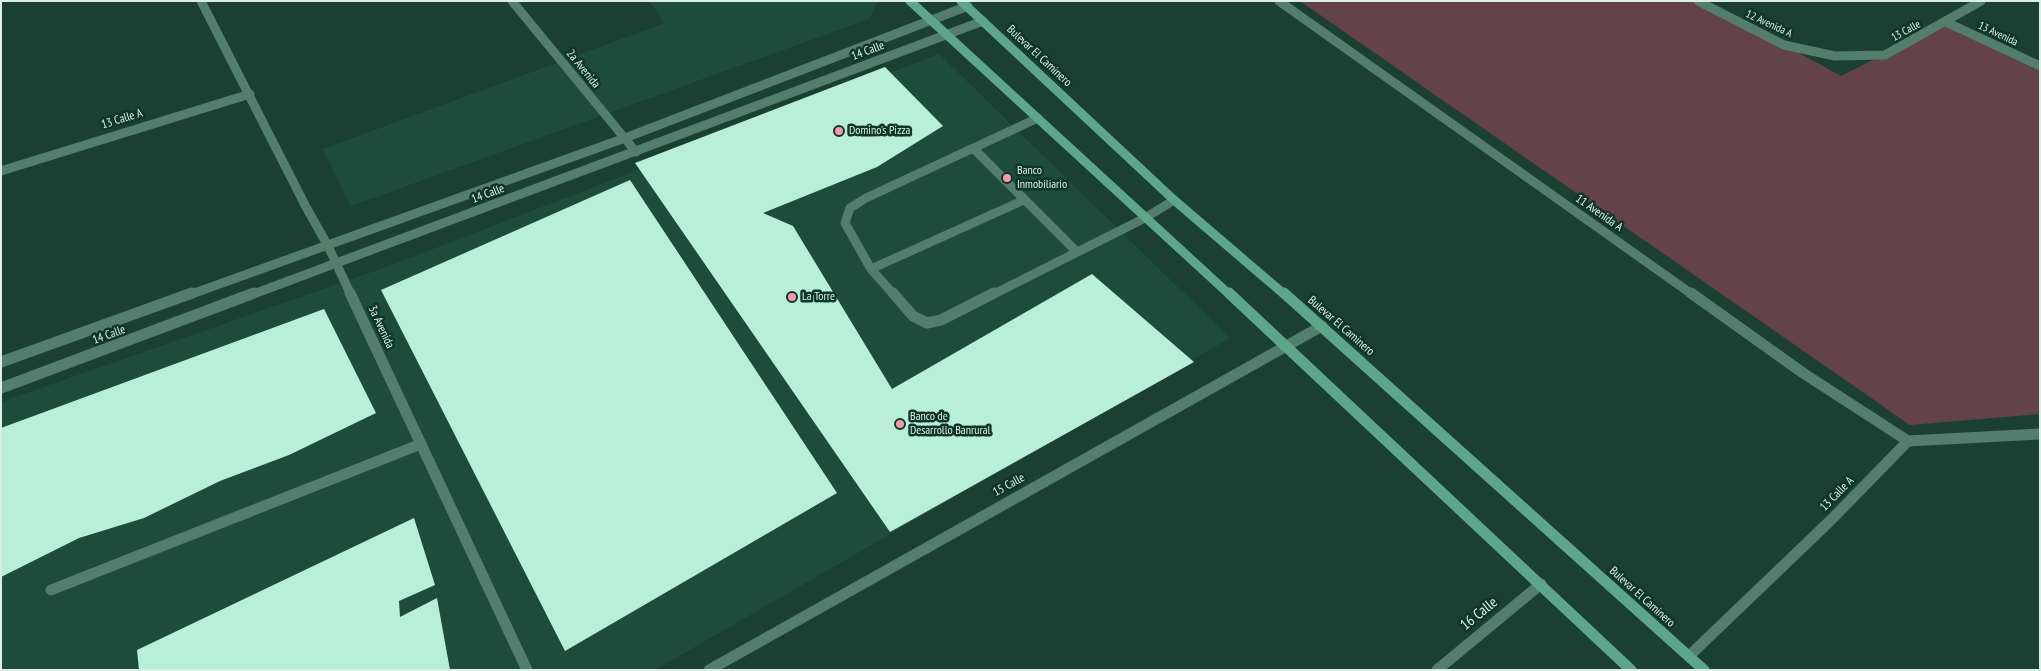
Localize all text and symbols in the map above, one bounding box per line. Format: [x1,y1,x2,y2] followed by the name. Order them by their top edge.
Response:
[1744,7,1794,41] street label: 12 Avenida A
[1889,18,1923,44] street label: 13 Calle
[1976,19,2020,49] street label: 13 Avenida
[1004,22,1074,90] street label: Bulevar El Caminero
[850,38,886,64] street label: 14 Calle
[563,47,603,91] street label: 2a Avenida
[100,106,144,132] street label: 13 Calle A
[849,124,910,138] place label: Domino's Pizza
[833,125,845,137] marker: Domino's Pizza
[1017,164,1067,192] place label: Banco Inmobiliario
[1001,172,1013,184] marker: Banco Inmobiliario
[470,181,506,207] street label: 14 Calle
[1573,192,1625,234] street label: 11 Avenida A
[802,290,835,304] place label: La Torre
[786,291,798,303] marker: La Torre
[1305,293,1377,359] street label: Bulevar El Caminero
[365,303,397,351] street label: 3a Avenida
[91,322,127,348] street label: 14 Calle
[910,410,990,438] place label: Banco de Desarrollo Banrural
[894,418,906,430] marker: Banco de Desarrollo Banrural
[991,470,1027,500] street label: 15 Calle
[1817,474,1857,514] street label: 13 Calle A
[1606,564,1678,630] street label: Bulevar El Caminero
[1457,594,1501,634] street label: 16 Calle

